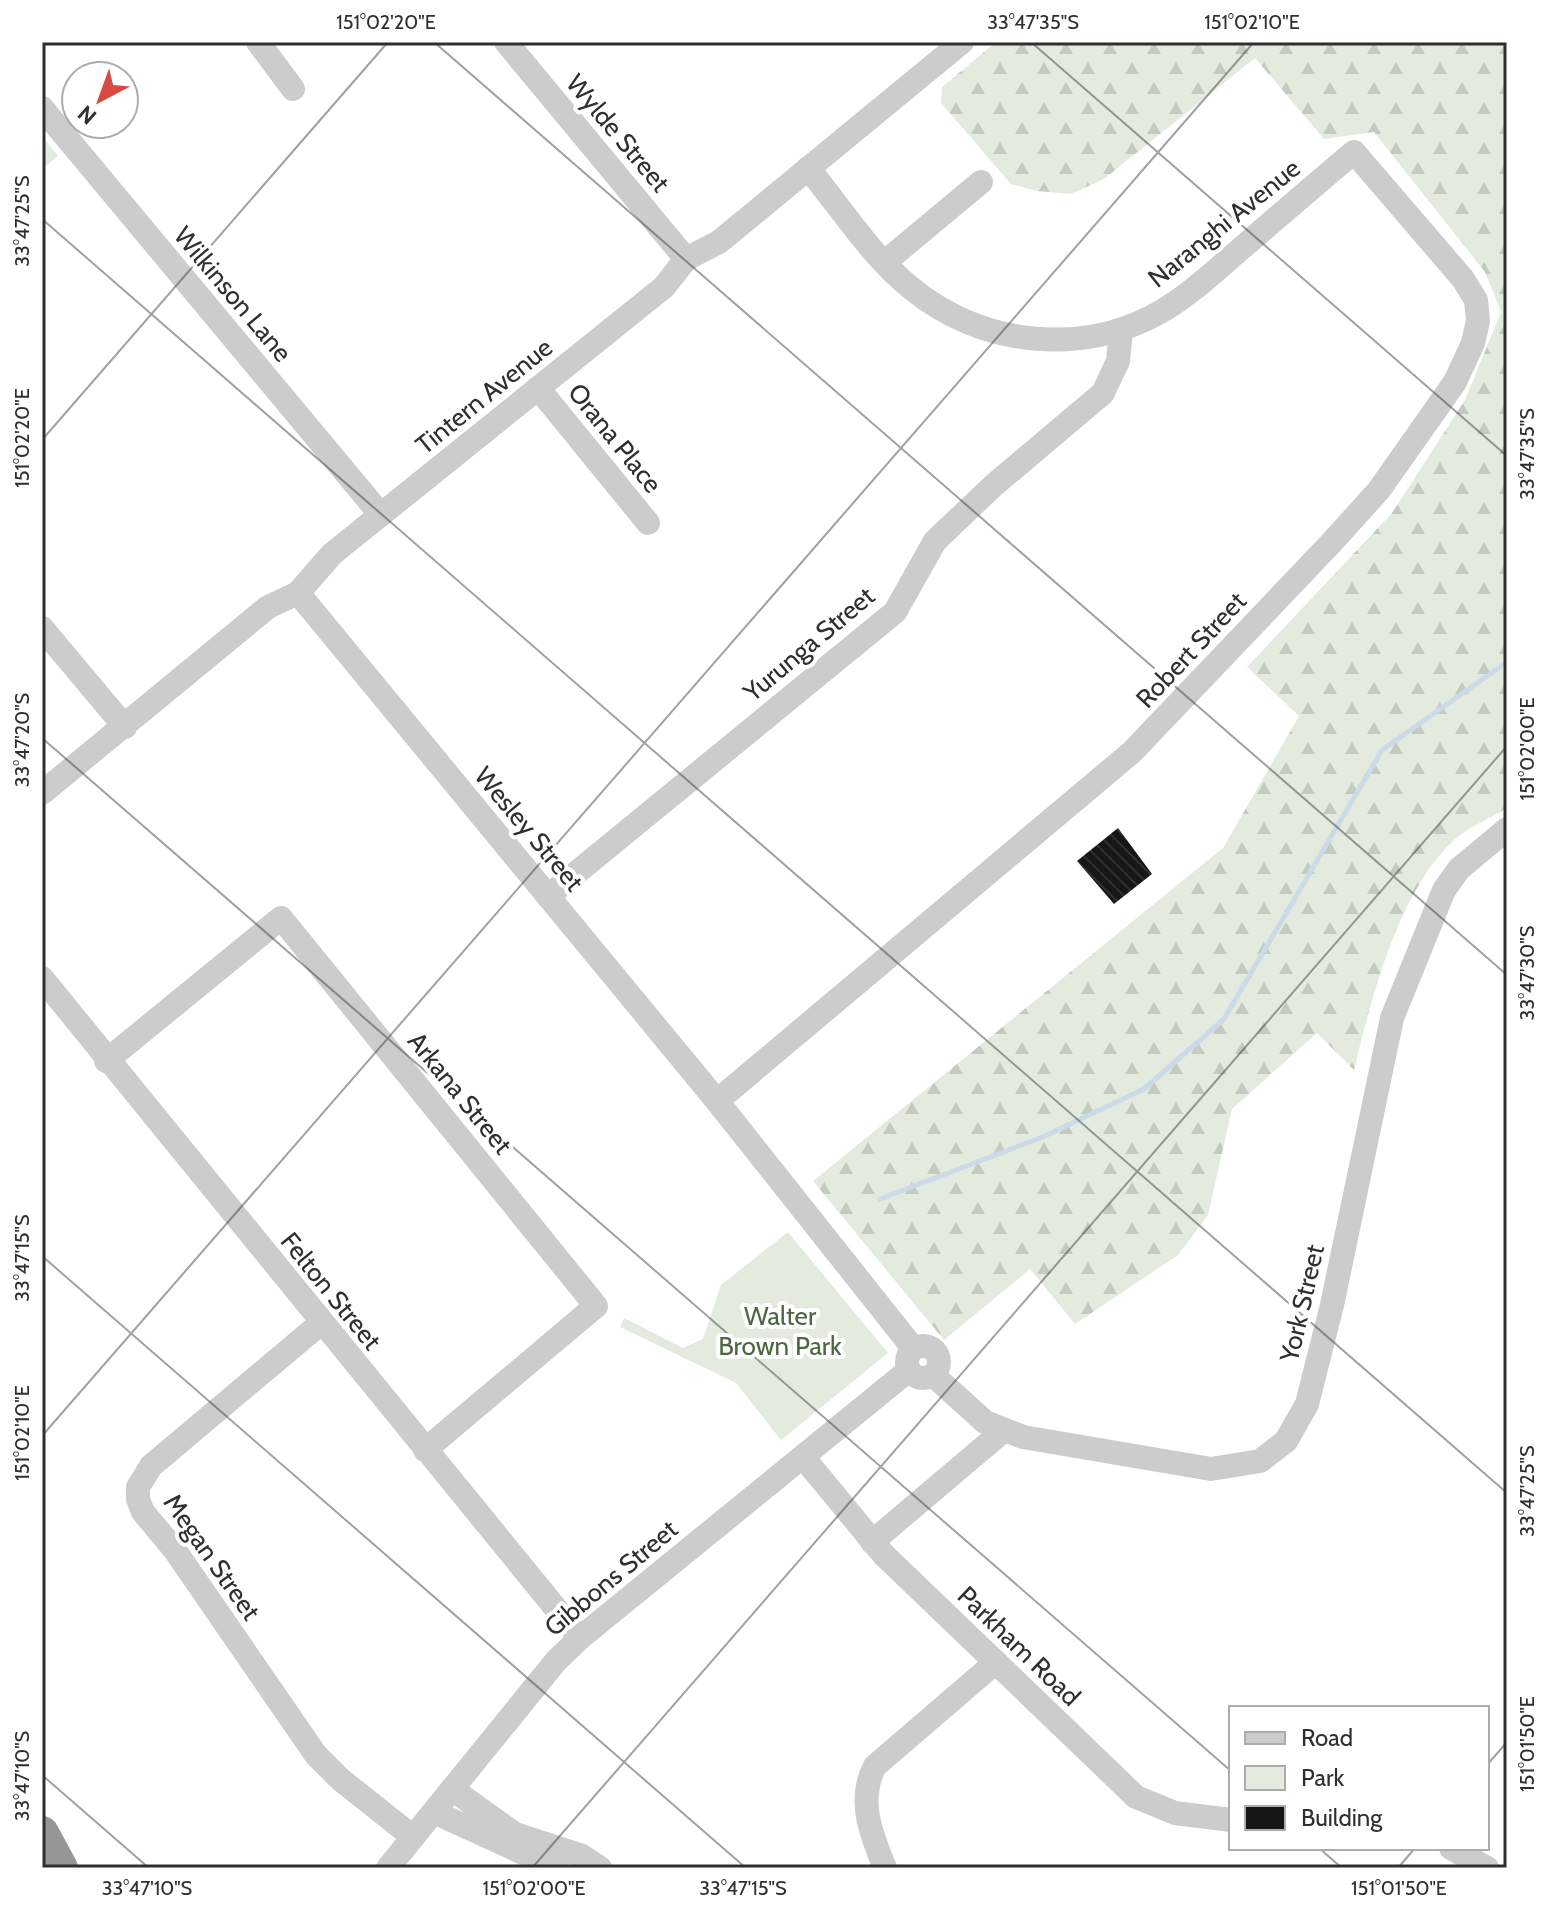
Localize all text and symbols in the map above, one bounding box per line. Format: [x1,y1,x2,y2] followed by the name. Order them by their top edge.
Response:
[336,10,436,34] text: 151°02'20"E
[987,10,1079,34] text: 33°47'35"S
[1204,10,1300,34] text: 151°02'10"E
[60,60,140,140] north arrow
[559,68,677,199] street label: Wylde Street
[72,99,102,130] text: N
[1141,152,1307,294] street label: Naranghi Avenue
[10,175,34,267] text: 33°47'25"S
[167,220,299,368] street label: Wilkinson Lane
[409,331,559,461] street label: Tintern Avenue
[561,377,669,499] street label: Orana Place
[10,388,34,488] text: 151°02'20"E
[1515,408,1539,500] text: 33°47'35"S
[736,580,881,709] street label: Yurunga Street
[1129,585,1253,715] street label: Robert Street
[10,692,34,787] text: 33°47'20"S
[1515,698,1539,801] text: 151°02'00"E
[468,760,590,898] street label: Wesley Street
[1515,925,1539,1020] text: 33°47'30"S
[401,1025,519,1161] street label: Arkana Street
[10,1214,34,1302] text: 33°47'15"S
[274,1226,388,1356] street label: Felton Street
[1273,1241,1331,1366] street label: York Street
[718,1300,842,1362] park label: Walter Brown Park
[10,1385,34,1481] text: 151°02'10"E
[1515,1445,1539,1537] text: 33°47'25"S
[157,1488,267,1626] street label: Megan Street
[538,1513,684,1643] street label: Gibbons Street
[951,1579,1087,1713] street label: Parkham Road
[1515,1696,1539,1792] text: 151°01'50"E
[1229,1706,1489,1850] legend
[1301,1723,1353,1752] text: Road
[10,1730,34,1821] text: 33°47'10"S
[1301,1763,1344,1792] text: Park
[1301,1803,1383,1832] text: Building
[102,1876,193,1900] text: 33°47'10"S
[483,1876,586,1900] text: 151°02'00"E
[699,1876,787,1900] text: 33°47'15"S
[1351,1876,1447,1900] text: 151°01'50"E

